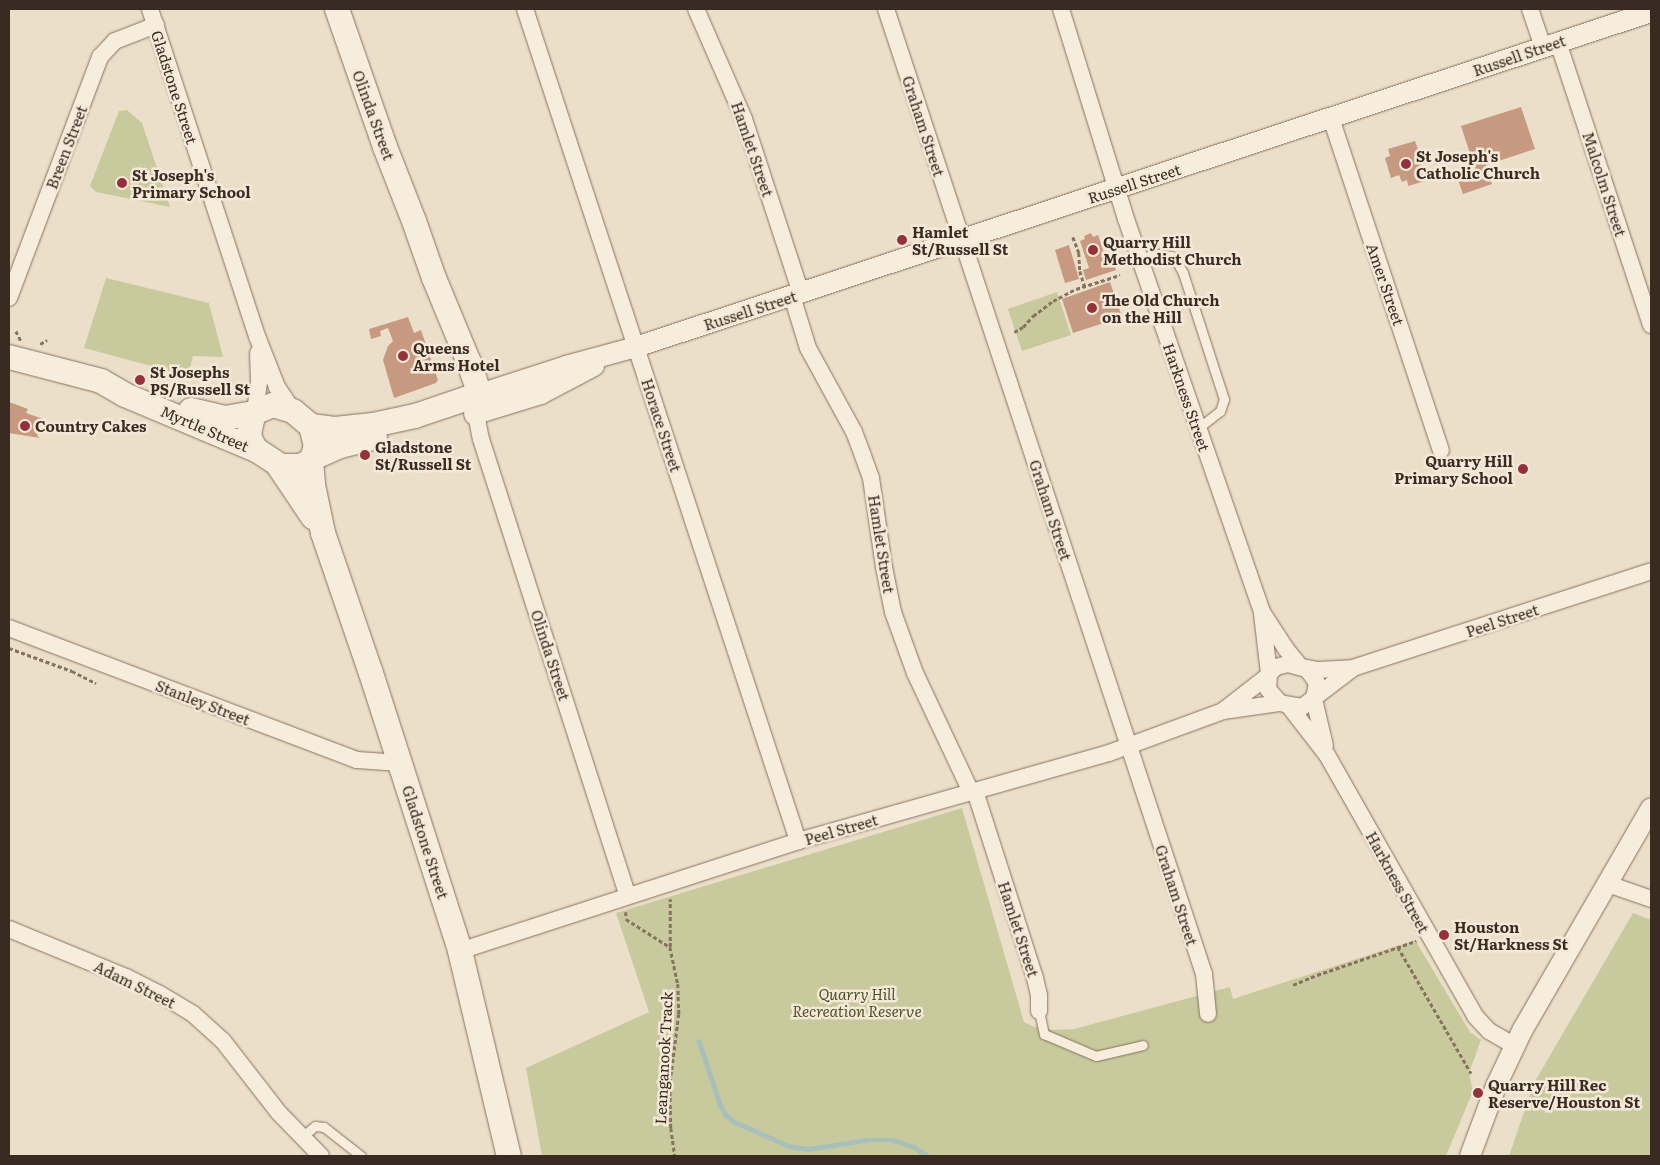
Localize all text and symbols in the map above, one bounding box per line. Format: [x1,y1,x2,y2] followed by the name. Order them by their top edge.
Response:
[148,28,202,146] street label: Gladstone Street
[1470,31,1568,79] street label: Russell Street
[349,68,399,162] street label: Olinda Street
[899,73,949,179] street label: Graham Street
[728,99,778,199] street label: Hamlet Street
[42,103,90,191] street label: Breen Street
[1580,129,1630,239] street label: Malcolm Street
[1416,146,1540,181] place label: St Joseph's Catholic Church
[1400,158,1412,170] marker: St Joseph's Catholic Church
[1085,159,1183,207] street label: Russell Street
[132,165,251,200] place label: St Joseph's Primary School
[116,177,128,189] marker: St Joseph's Primary School
[912,222,1008,257] place label: Hamlet St/Russell St
[1103,232,1242,267] place label: Quarry Hill Methodist Church
[896,234,908,246] marker: Hamlet St/Russell St
[1364,240,1408,328] street label: Amer Street
[1087,244,1099,256] marker: Quarry Hill Methodist Church
[701,286,799,334] street label: Russell Street
[1102,290,1220,325] place label: The Old Church on the Hill
[1086,302,1098,314] marker: The Old Church on the Hill
[413,338,500,373] place label: Queens Arms Hotel
[1160,341,1214,453] street label: Harkness Street
[397,350,409,362] marker: Queens Arms Hotel
[150,362,250,397] place label: St Josephs PS/Russell St
[134,374,146,386] marker: St Josephs PS/Russell St
[638,376,686,474] street label: Horace Street
[158,401,252,455] street label: Myrtle Street
[35,417,147,435] place label: Country Cakes
[19,420,31,432] marker: Country Cakes
[375,437,471,472] place label: Gladstone St/Russell St
[359,449,371,461] marker: Gladstone St/Russell St
[1394,451,1513,486] place label: Quarry Hill Primary School
[1026,457,1076,563] street label: Graham Street
[1517,463,1529,475] marker: Quarry Hill Primary School
[865,493,899,595] street label: Hamlet Street
[1463,600,1541,640] street label: Peel Street
[528,607,574,703] street label: Olinda Street
[153,676,253,728] street label: Stanley Street
[399,783,453,901] street label: Gladstone Street
[802,810,880,848] street label: Peel Street
[1363,828,1433,936] street label: Harkness Street
[1152,842,1202,948] street label: Graham Street
[995,879,1043,979] street label: Hamlet Street
[1454,917,1568,952] place label: Houston St/Harkness St
[1438,929,1450,941] marker: Houston St/Harkness St
[91,957,179,1011] street label: Adam Street
[792,984,922,1019] park label: Quarry Hill Recreation Reserve
[651,991,675,1125] street label: Leanganook Track
[1488,1075,1640,1110] place label: Quarry Hill Rec Reserve/Houston St
[1472,1087,1484,1099] marker: Quarry Hill Rec Reserve/Houston St

